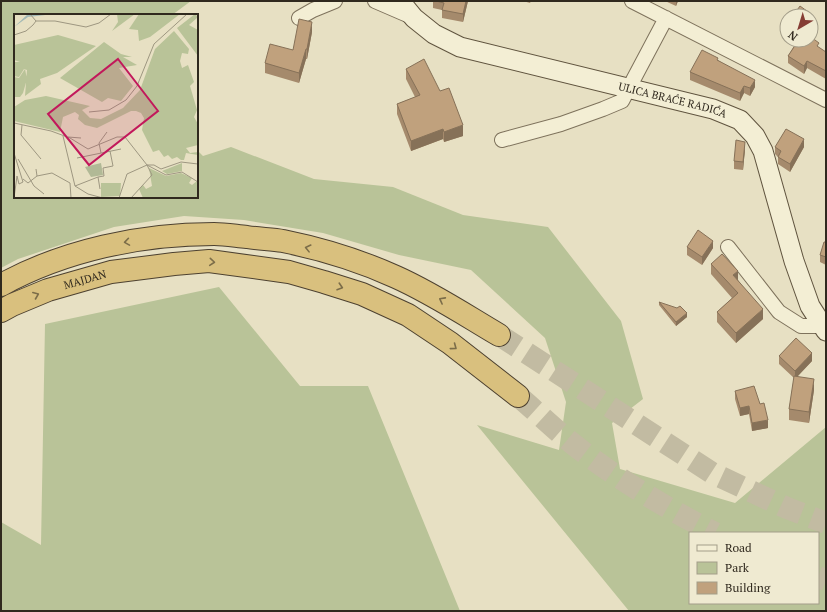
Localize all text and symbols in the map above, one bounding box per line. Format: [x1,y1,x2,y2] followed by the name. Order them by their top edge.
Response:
[779,8,819,48] north arrow
[14,14,198,198] inset map
[785,27,800,44] text: N
[617,79,730,121] street label: ULICA BRAĆE RADIĆA
[124,237,130,246] one-way arrow
[305,244,311,252] one-way arrow
[209,258,216,267] one-way arrow
[62,267,108,292] street label: MAJDAN
[336,282,343,291] one-way arrow
[33,291,40,299] one-way arrow
[438,298,446,305] one-way arrow
[450,342,457,349] one-way arrow
[689,532,819,604] legend
[725,540,752,555] text: Road
[725,560,750,575] text: Park
[725,580,771,595] text: Building

